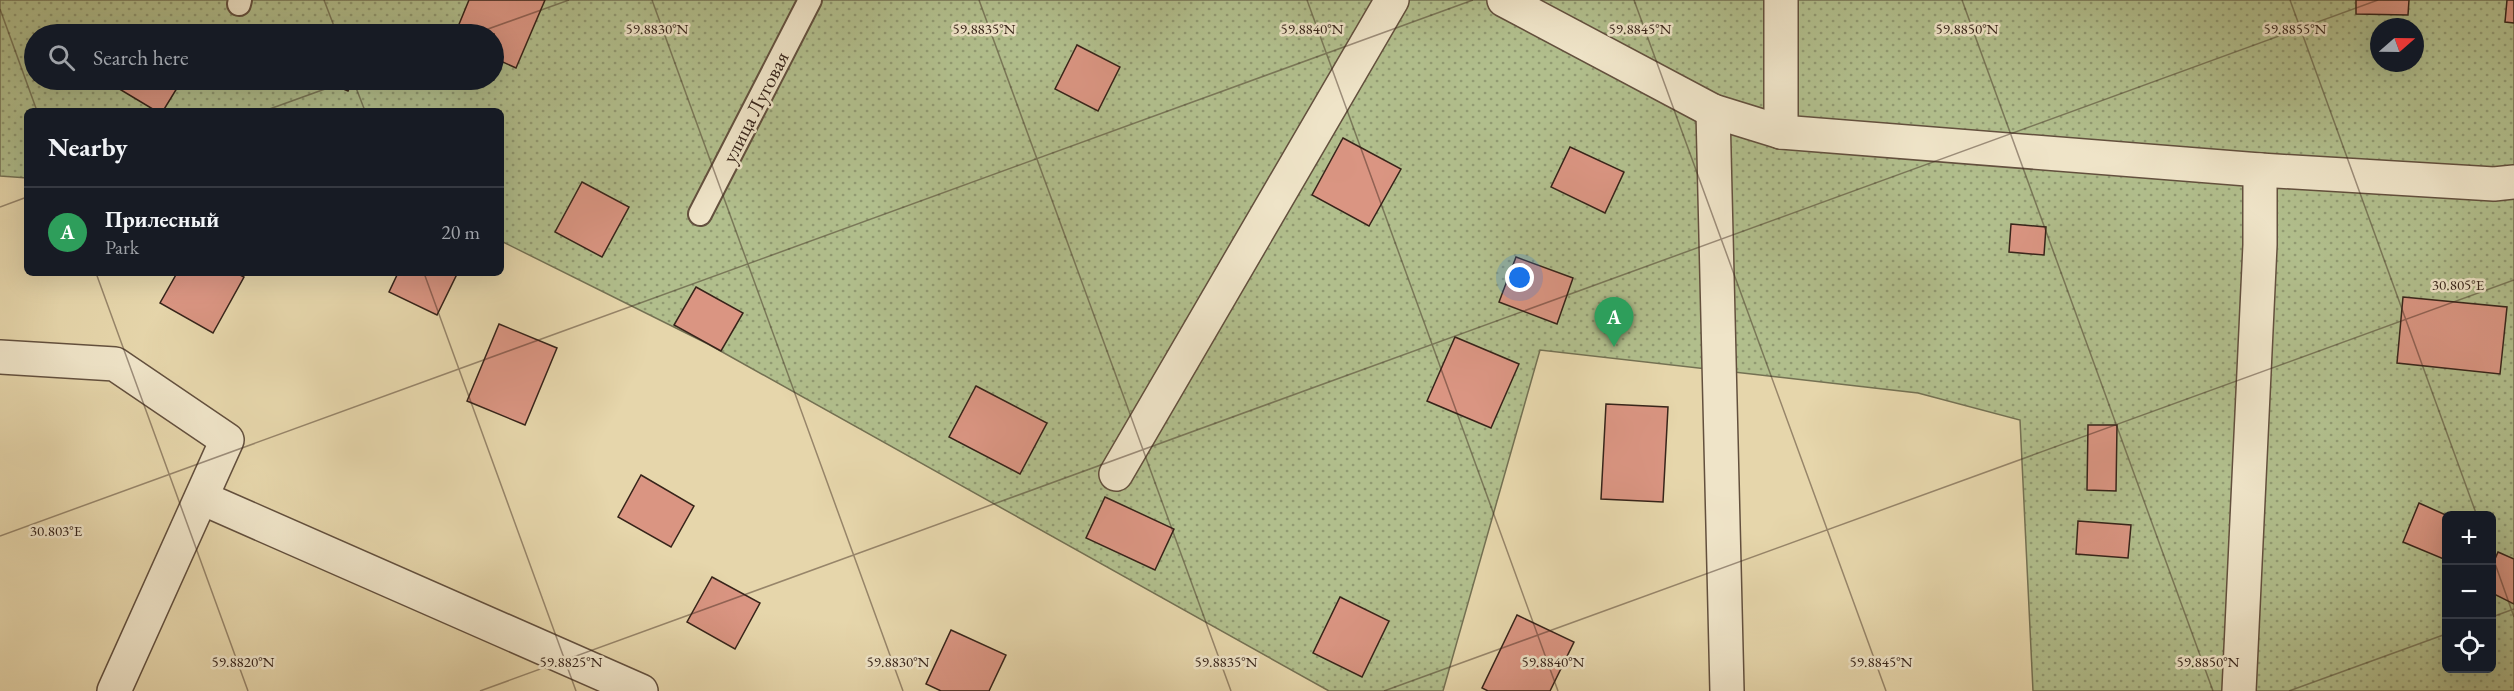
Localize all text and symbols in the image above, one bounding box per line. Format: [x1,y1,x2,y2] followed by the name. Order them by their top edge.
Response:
[2370,18,2424,72] north arrow
[626,19,689,38] text: 59.8830°N
[953,19,1016,38] text: 59.8835°N
[1281,19,1344,38] text: 59.8840°N
[1609,19,1672,38] text: 59.8845°N
[1936,19,1999,38] text: 59.8850°N
[2264,19,2327,38] text: 59.8855°N
[24,24,504,90] search box
[45,41,78,74] icon: search
[93,43,188,72] text: Search here
[715,47,795,167] street label: улица Луговая
[48,130,128,164] text: Nearby
[105,205,219,234] text: Прилесный
[60,219,75,245] text: A
[441,219,480,245] text: 20 m
[105,234,139,260] text: Park
[1505,263,1534,292] your location
[2432,275,2485,294] text: 30.805°E
[1594,298,1634,347] pin: A
[2442,511,2496,673] map controls
[2442,511,2496,565] button: +
[30,521,83,540] text: 30.803°E
[2442,565,2496,619] button: −
[2442,619,2496,673] button: locate
[212,652,275,671] text: 59.8820°N
[540,652,603,671] text: 59.8825°N
[867,652,930,671] text: 59.8830°N
[1195,652,1258,671] text: 59.8835°N
[1522,652,1585,671] text: 59.8840°N
[1850,652,1913,671] text: 59.8845°N
[2177,652,2240,671] text: 59.8850°N

